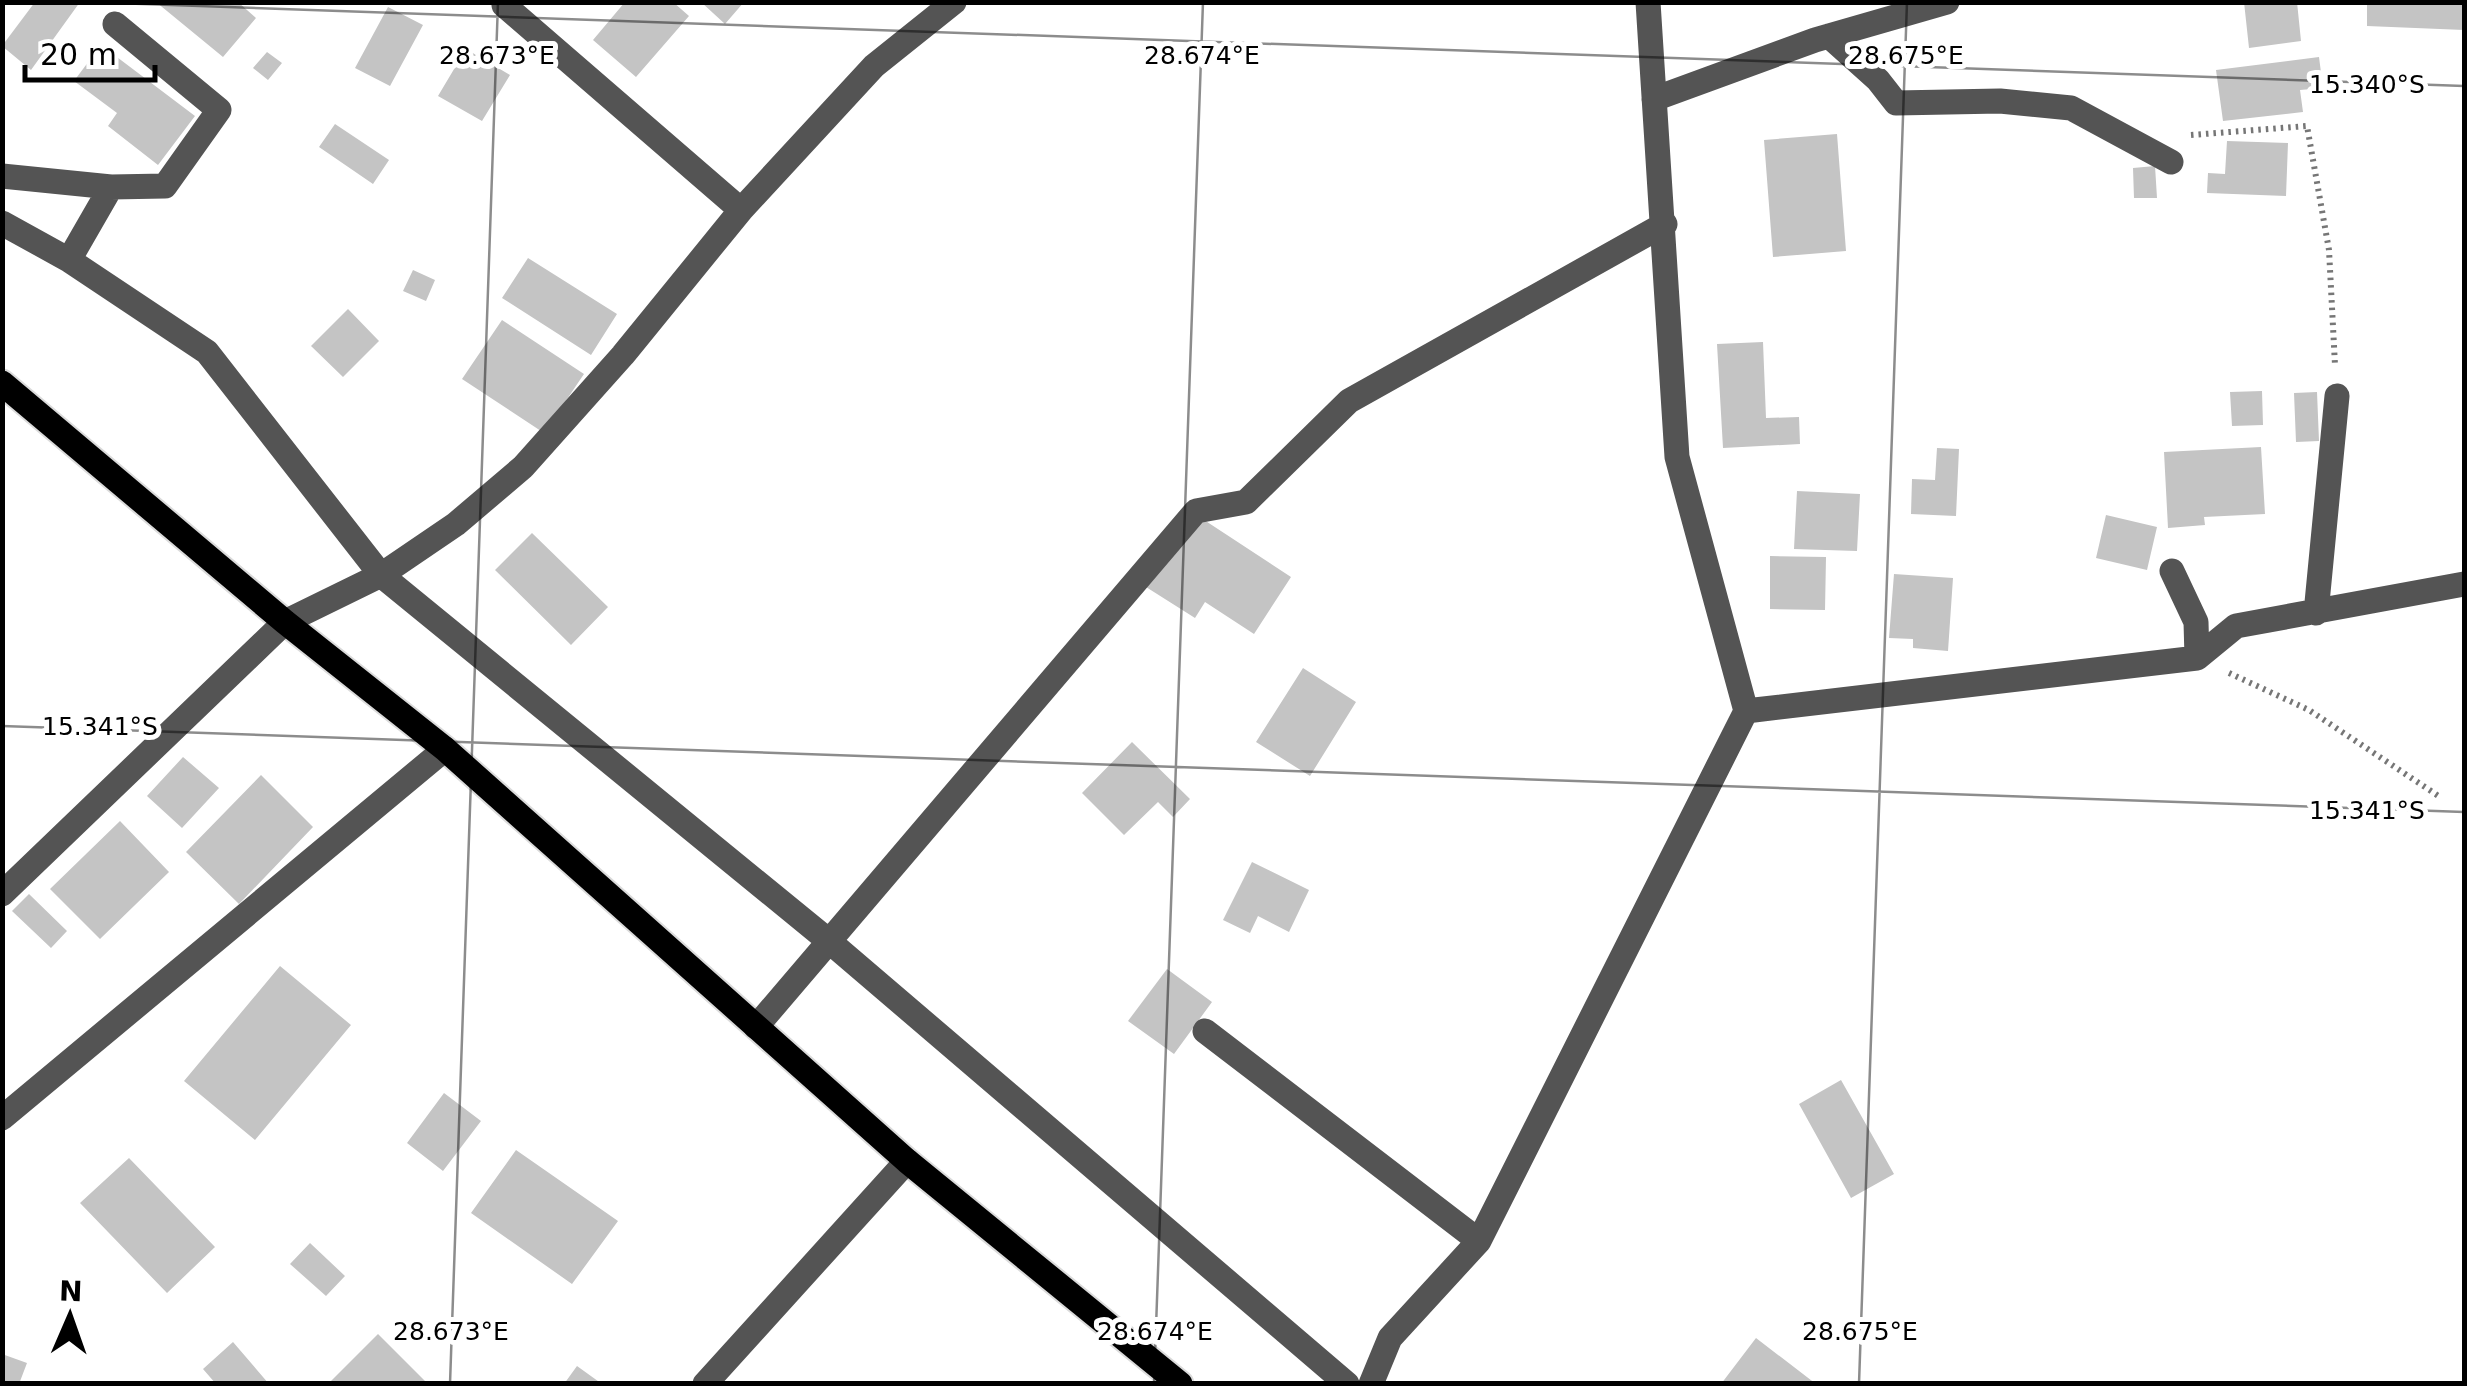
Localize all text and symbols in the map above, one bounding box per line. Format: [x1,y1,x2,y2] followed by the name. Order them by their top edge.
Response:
[25,20,155,82] scale bar
[40,37,117,72] text: 20 m
[439,41,555,70] text: 28.673°E
[1144,41,1260,70] text: 28.674°E
[1848,41,1964,70] text: 28.675°E
[2309,70,2425,99] text: 15.340°S
[42,712,158,741] text: 15.341°S
[2309,796,2425,825] text: 15.341°S
[20,1266,120,1366] north arrow
[59,1275,83,1308] text: N
[393,1317,509,1346] text: 28.673°E
[1097,1317,1213,1346] text: 28.674°E
[1802,1317,1918,1346] text: 28.675°E

